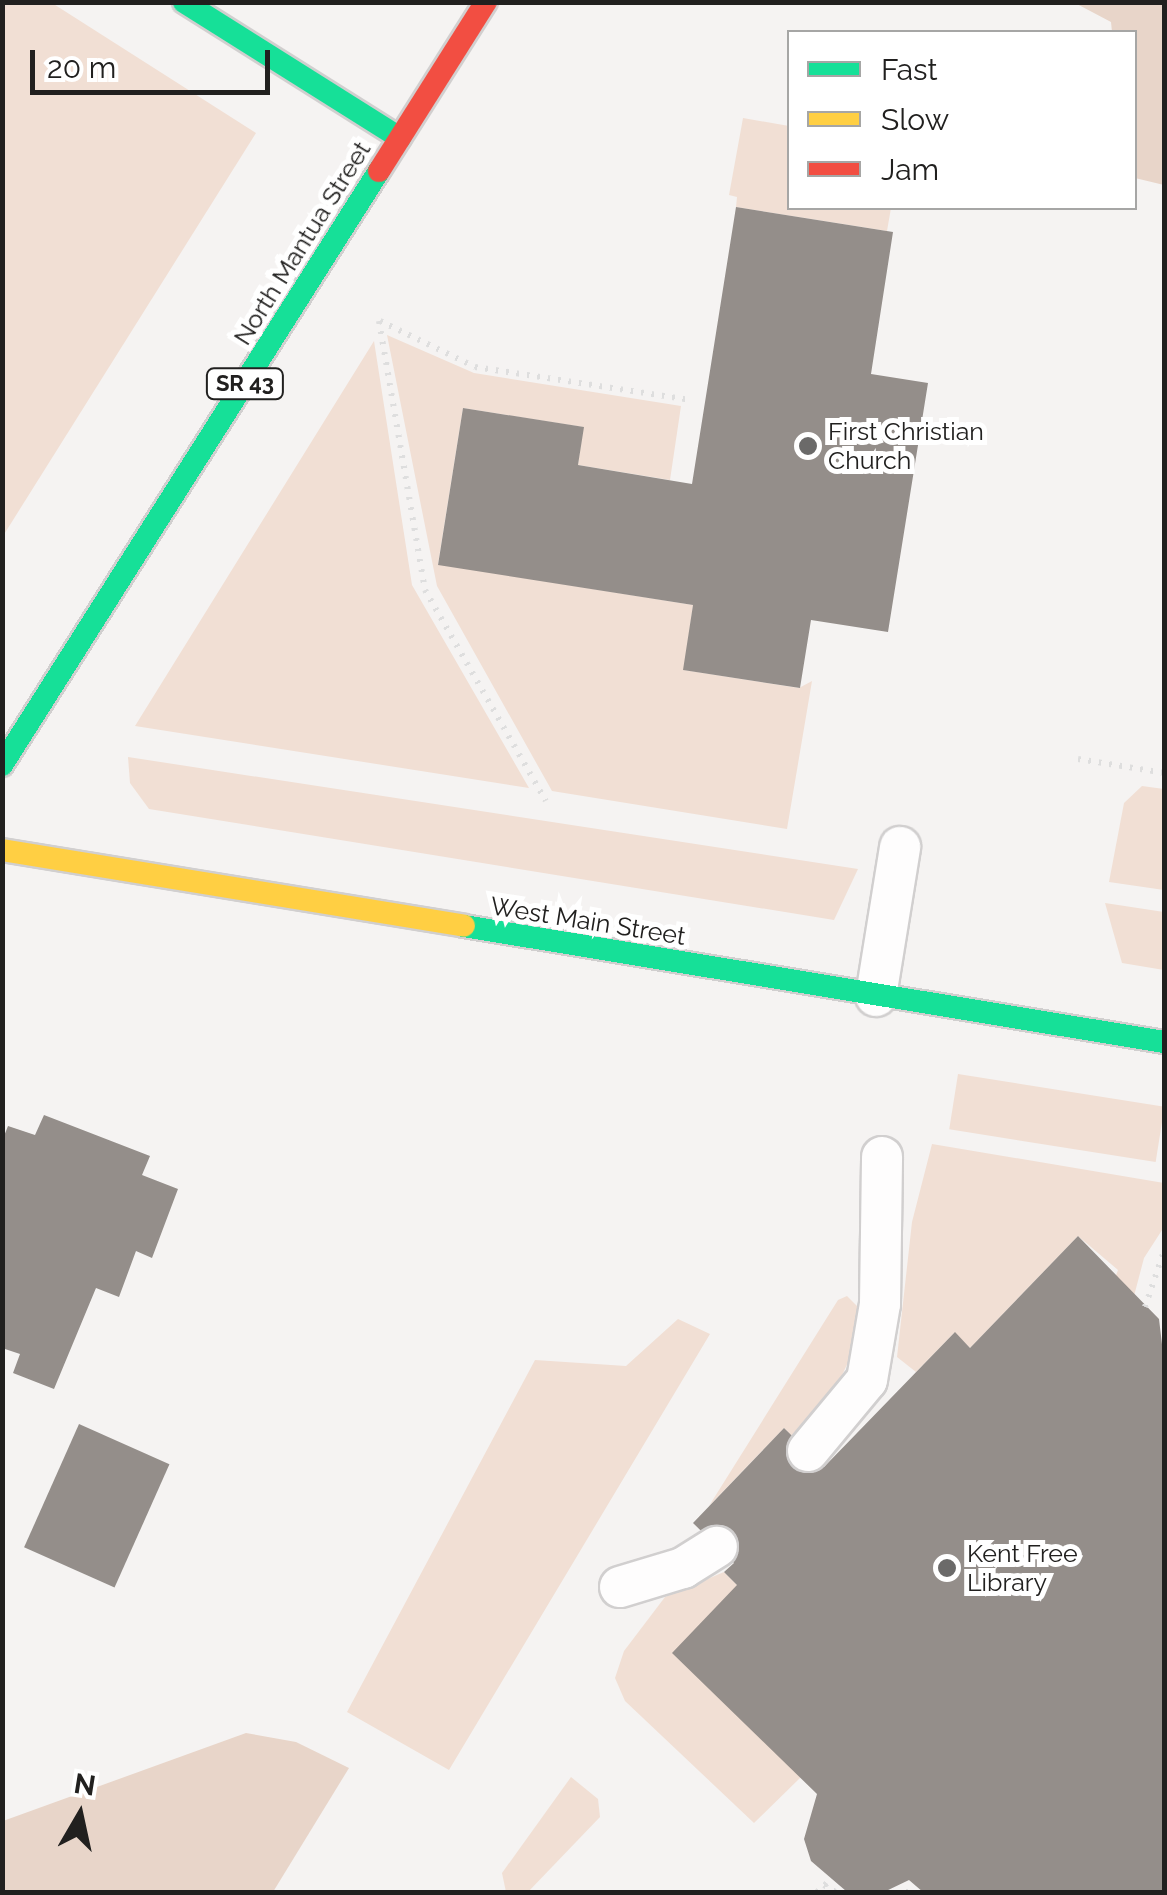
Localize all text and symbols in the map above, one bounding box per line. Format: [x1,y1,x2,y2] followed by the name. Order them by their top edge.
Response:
[35,30,275,92] scale bar
[787,30,1137,210] legend
[47,50,116,85] text: 20 m
[881,52,938,87] text: Fast
[881,102,949,137] text: Slow
[227,136,377,350] street label: North Mantua Street
[881,152,939,187] text: Jam
[205,367,285,401] road number: SR 43
[828,417,984,476] place label: First Christian Church
[797,435,819,457] marker: First Christian Church
[488,891,688,951] street label: West Main Street
[967,1539,1078,1598] place label: Kent Free Library
[936,1557,958,1579] marker: Kent Free Library
[30,1765,130,1865] north arrow
[72,1767,98,1803] text: N

